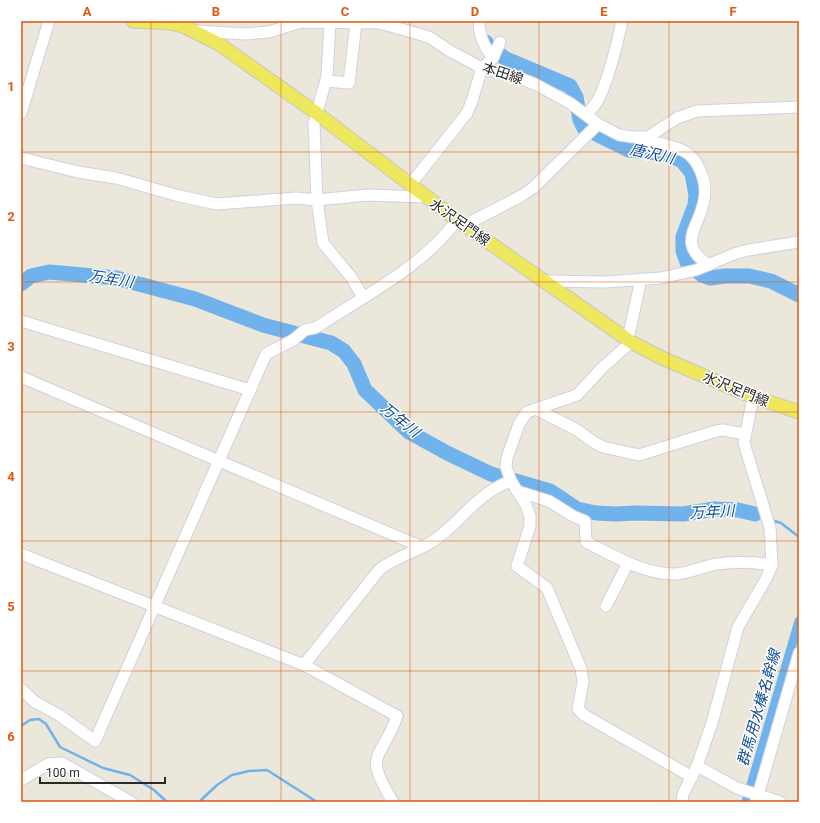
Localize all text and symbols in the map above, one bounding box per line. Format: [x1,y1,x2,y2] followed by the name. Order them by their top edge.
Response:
[83,4,92,19] text: A
[212,4,220,19] text: B
[341,4,350,19] text: C
[471,4,479,19] text: D
[600,4,608,19] text: E
[729,4,737,19] text: F
[481,59,525,87] street label: 本田線
[7,79,15,94] text: 1
[628,140,678,168] water label: 唐沢川
[427,195,493,249] street label: 水沢足門線
[7,209,15,224] text: 2
[87,267,137,292] water label: 万年川
[7,339,15,354] text: 3
[701,368,771,410] street label: 水沢足門線
[377,399,425,442] water label: 万年川
[7,469,15,484] text: 4
[689,502,737,522] water label: 万年川
[7,599,15,614] text: 5
[734,646,785,768] water label: 群馬用水榛名幹線
[7,729,15,744] text: 6
[40,759,165,785] scale bar
[46,766,80,780] text: 100 m

